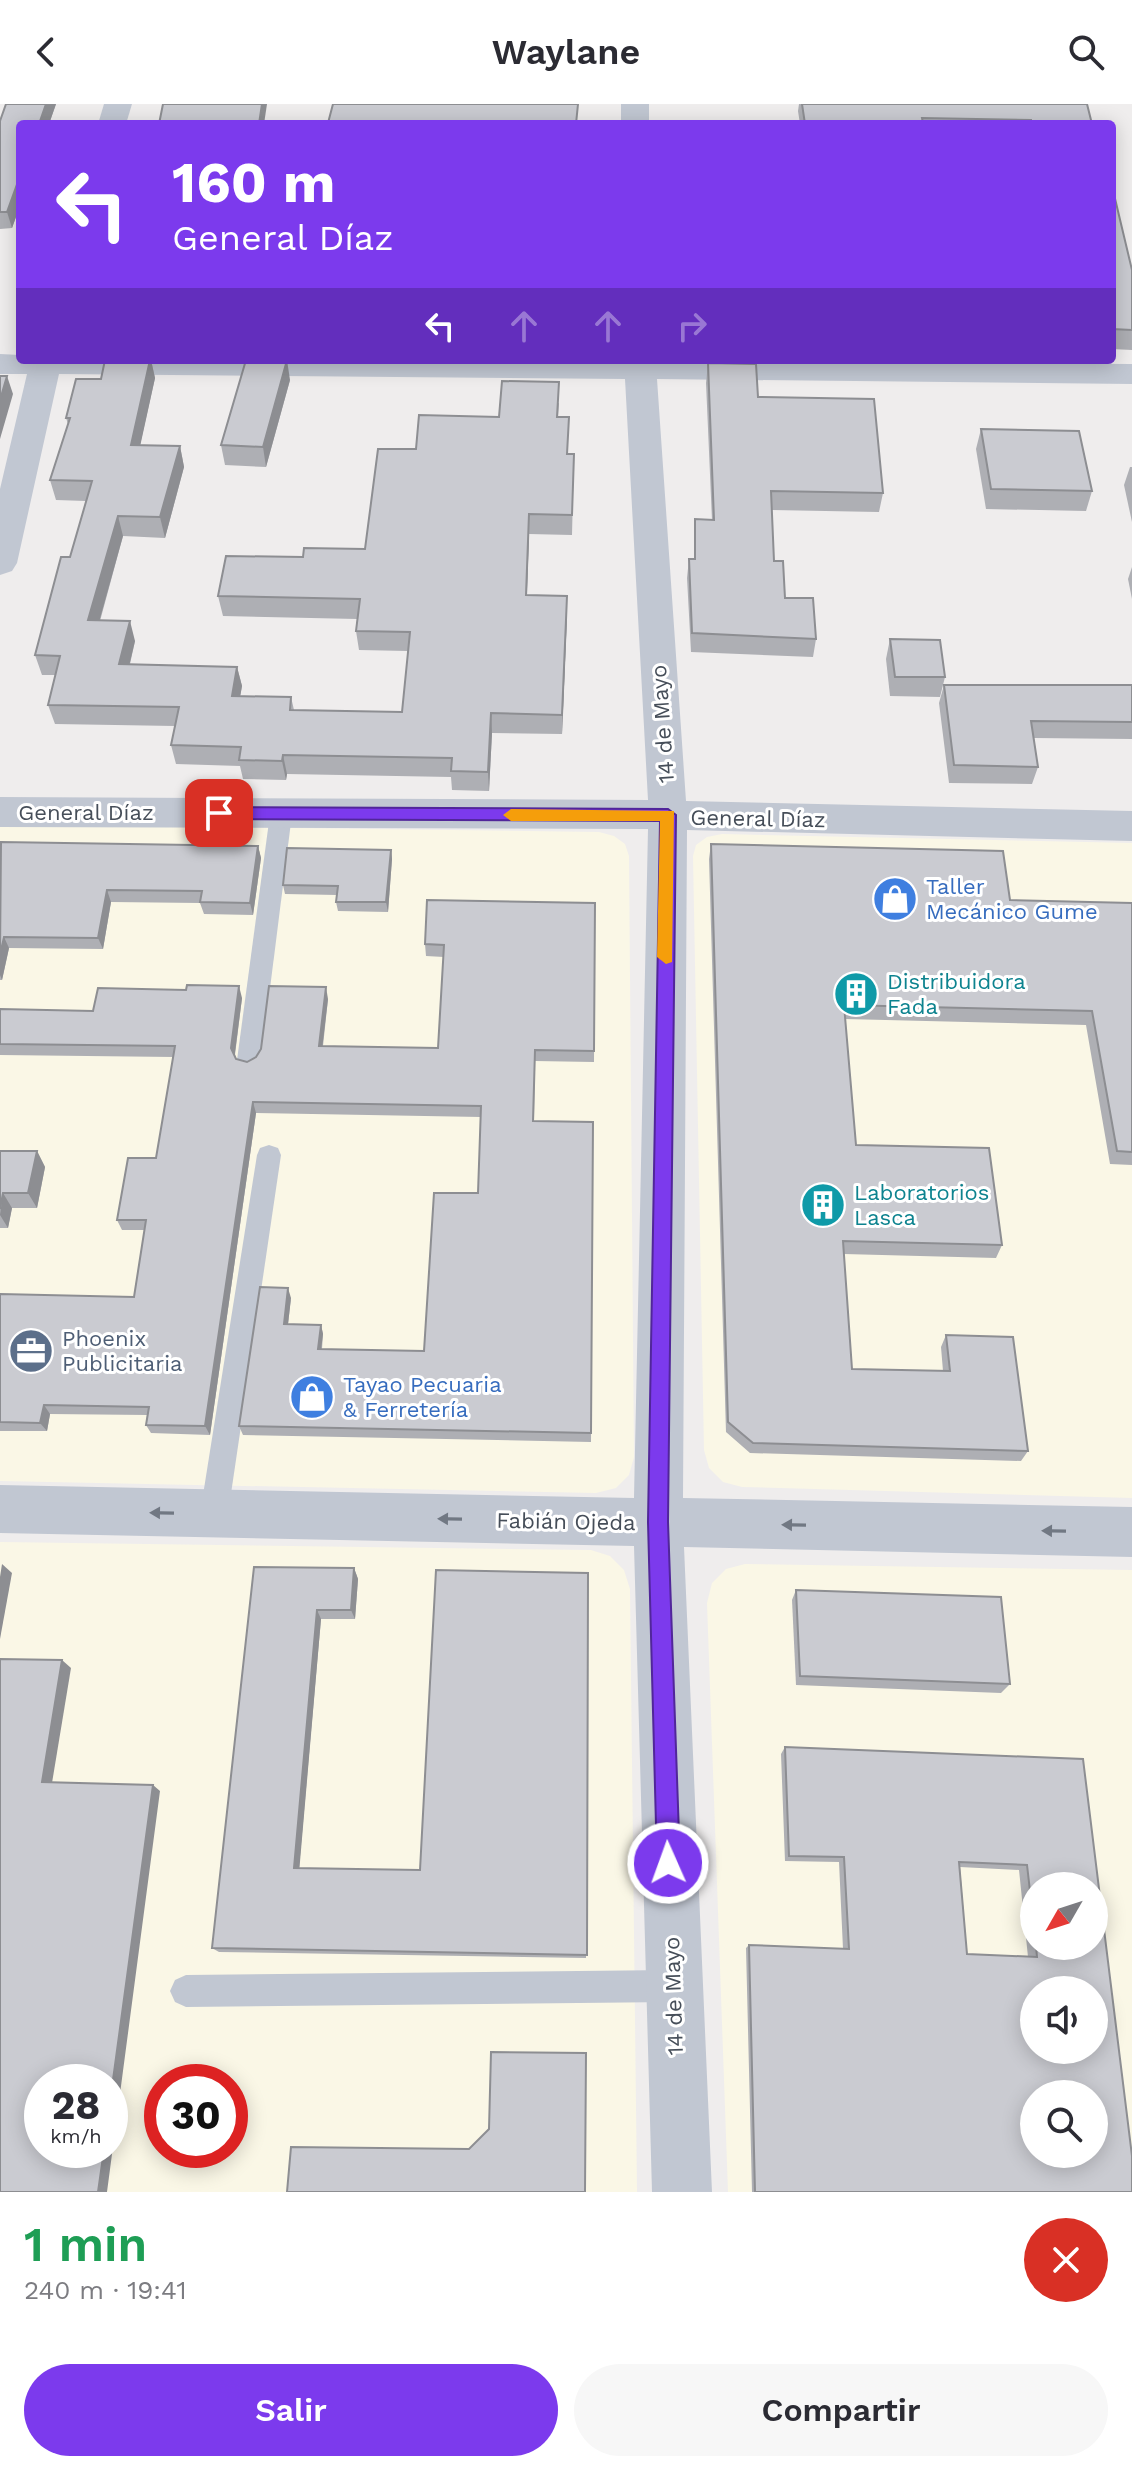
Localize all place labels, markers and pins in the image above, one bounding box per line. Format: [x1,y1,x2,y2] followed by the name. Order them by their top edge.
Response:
[185,779,253,847] pin
[926,874,1098,924] place label: Taller Mecánico Gume
[871,875,919,923] shop icon: Taller Mecánico Gume
[887,969,1026,1019] place label: Distribuidora Fada
[832,970,880,1018] building icon: Distribuidora Fada
[854,1180,989,1230] place label: Laboratorios Lasca
[799,1181,847,1229] building icon: Laboratorios Lasca
[62,1326,183,1376] place label: Phoenix Publicitaria
[7,1327,55,1375] office icon: Phoenix Publicitaria
[343,1372,502,1422] place label: Tayao Pecuaria & Ferretería
[288,1373,336,1421] shop icon: Tayao Pecuaria & Ferretería

